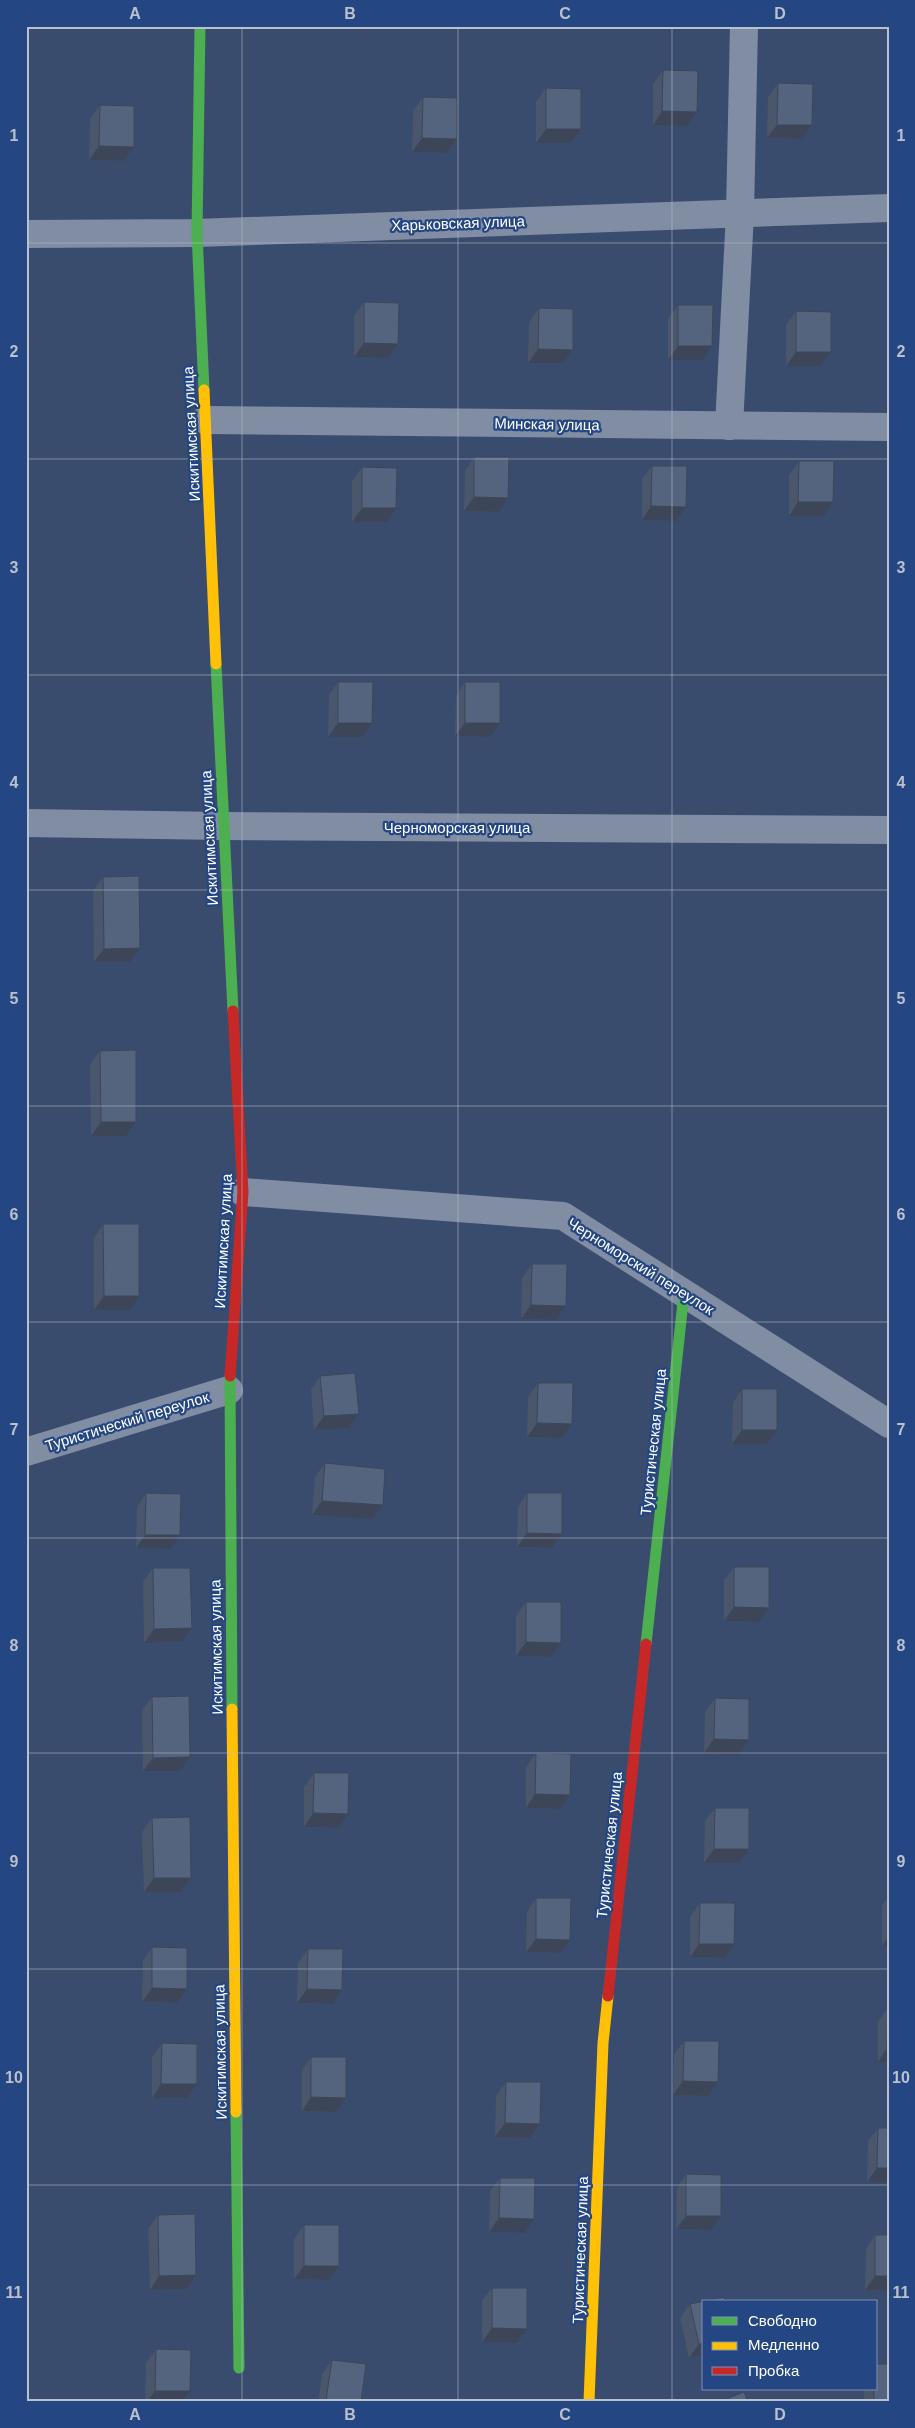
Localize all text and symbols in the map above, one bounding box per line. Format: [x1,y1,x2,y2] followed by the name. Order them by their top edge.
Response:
[129,5,141,22] text: A
[344,5,356,22] text: B
[559,5,571,22] text: C
[774,5,786,22] text: D
[10,127,19,144] text: 1
[897,127,906,144] text: 1
[391,212,526,234] street label: Харьковская улица
[10,343,19,360] text: 2
[897,343,906,360] text: 2
[179,365,203,502] street label: Искитимская улица
[494,415,601,433] street label: Минская улица
[10,559,19,576] text: 3
[897,559,906,576] text: 3
[197,769,221,906] street label: Искитимская улица
[10,774,19,791] text: 4
[897,774,906,791] text: 4
[384,819,531,836] street label: Черноморская улица
[10,990,19,1007] text: 5
[897,990,906,1007] text: 5
[211,1172,235,1309] street label: Искитимская улица
[10,1206,19,1223] text: 6
[897,1206,906,1223] text: 6
[565,1214,718,1318] street label: Черноморский переулок
[637,1367,669,1516] street label: Туристическая улица
[43,1388,211,1454] street label: Туристический переулок
[10,1421,19,1438] text: 7
[897,1421,906,1438] text: 7
[206,1579,226,1715] street label: Искитимская улица
[10,1637,19,1654] text: 8
[897,1637,906,1654] text: 8
[593,1770,625,1919] street label: Туристическая улица
[10,1853,19,1870] text: 9
[897,1853,906,1870] text: 9
[210,1984,230,2120] street label: Искитимская улица
[5,2069,23,2086] text: 10
[892,2069,910,2086] text: 10
[569,2175,591,2324] street label: Туристическая улица
[6,2284,23,2301] text: 11
[893,2284,910,2301] text: 11
[702,2300,878,2390] legend
[748,2312,817,2329] text: Свободно
[748,2336,819,2353] text: Медленно
[748,2362,800,2379] text: Пробка
[129,2406,141,2423] text: A
[344,2406,356,2423] text: B
[559,2406,571,2423] text: C
[774,2406,786,2423] text: D

